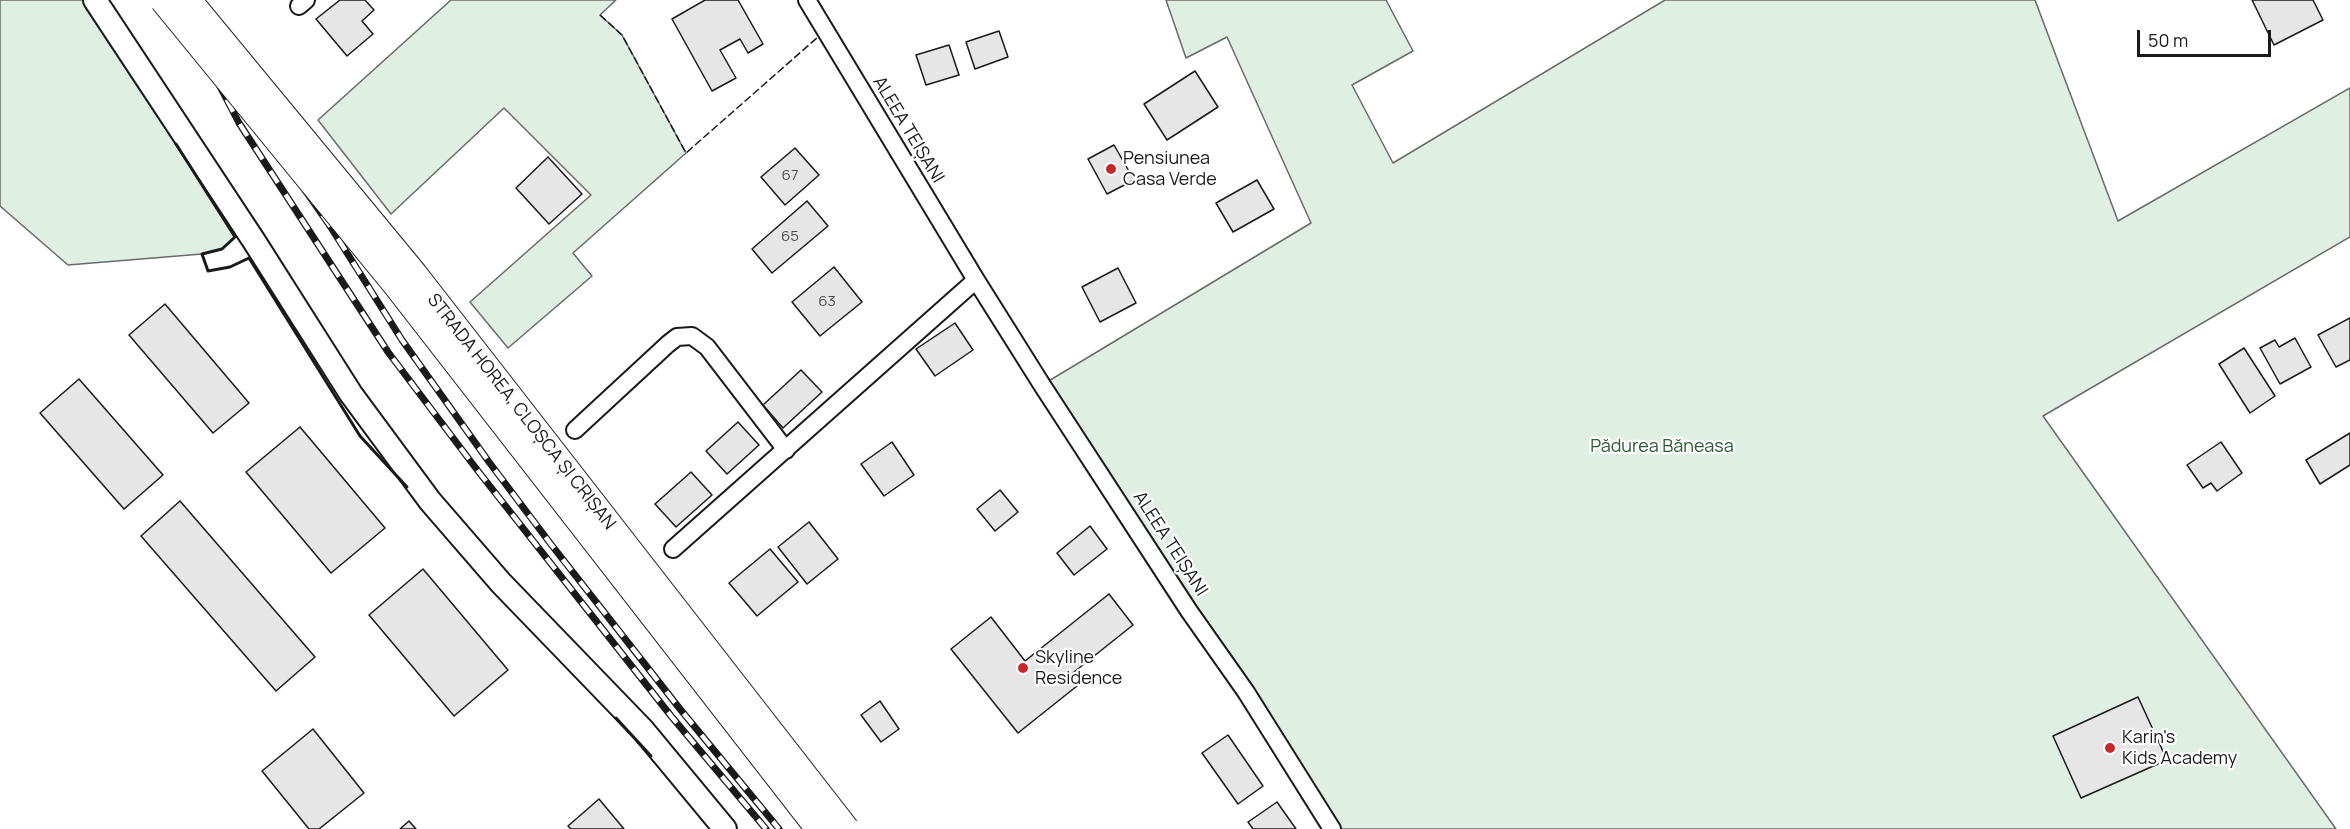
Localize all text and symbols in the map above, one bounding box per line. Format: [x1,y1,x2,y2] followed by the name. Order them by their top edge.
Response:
[2140,18,2274,56] scale bar
[2148,28,2188,52] text: 50 m
[868,73,948,187] street label: ALEEA TEIȘANI
[1123,148,1217,190] place label: Pensiunea Casa Verde
[1104,162,1118,176] marker: Pensiunea Casa Verde
[782,167,798,185] house number: 67
[781,228,799,246] house number: 65
[422,290,620,534] street label: STRADA HOREA, CLOȘCA ȘI CRIȘAN
[818,293,836,311] house number: 63
[1590,436,1734,458] park label: Pădurea Băneasa
[1128,488,1212,600] street label: ALEEA TEIȘANI
[1035,647,1122,690] place label: Skyline Residence
[1016,661,1030,675] marker: Skyline Residence
[2122,727,2237,770] place label: Karin's Kids Academy
[2103,741,2117,755] marker: Karin's Kids Academy

